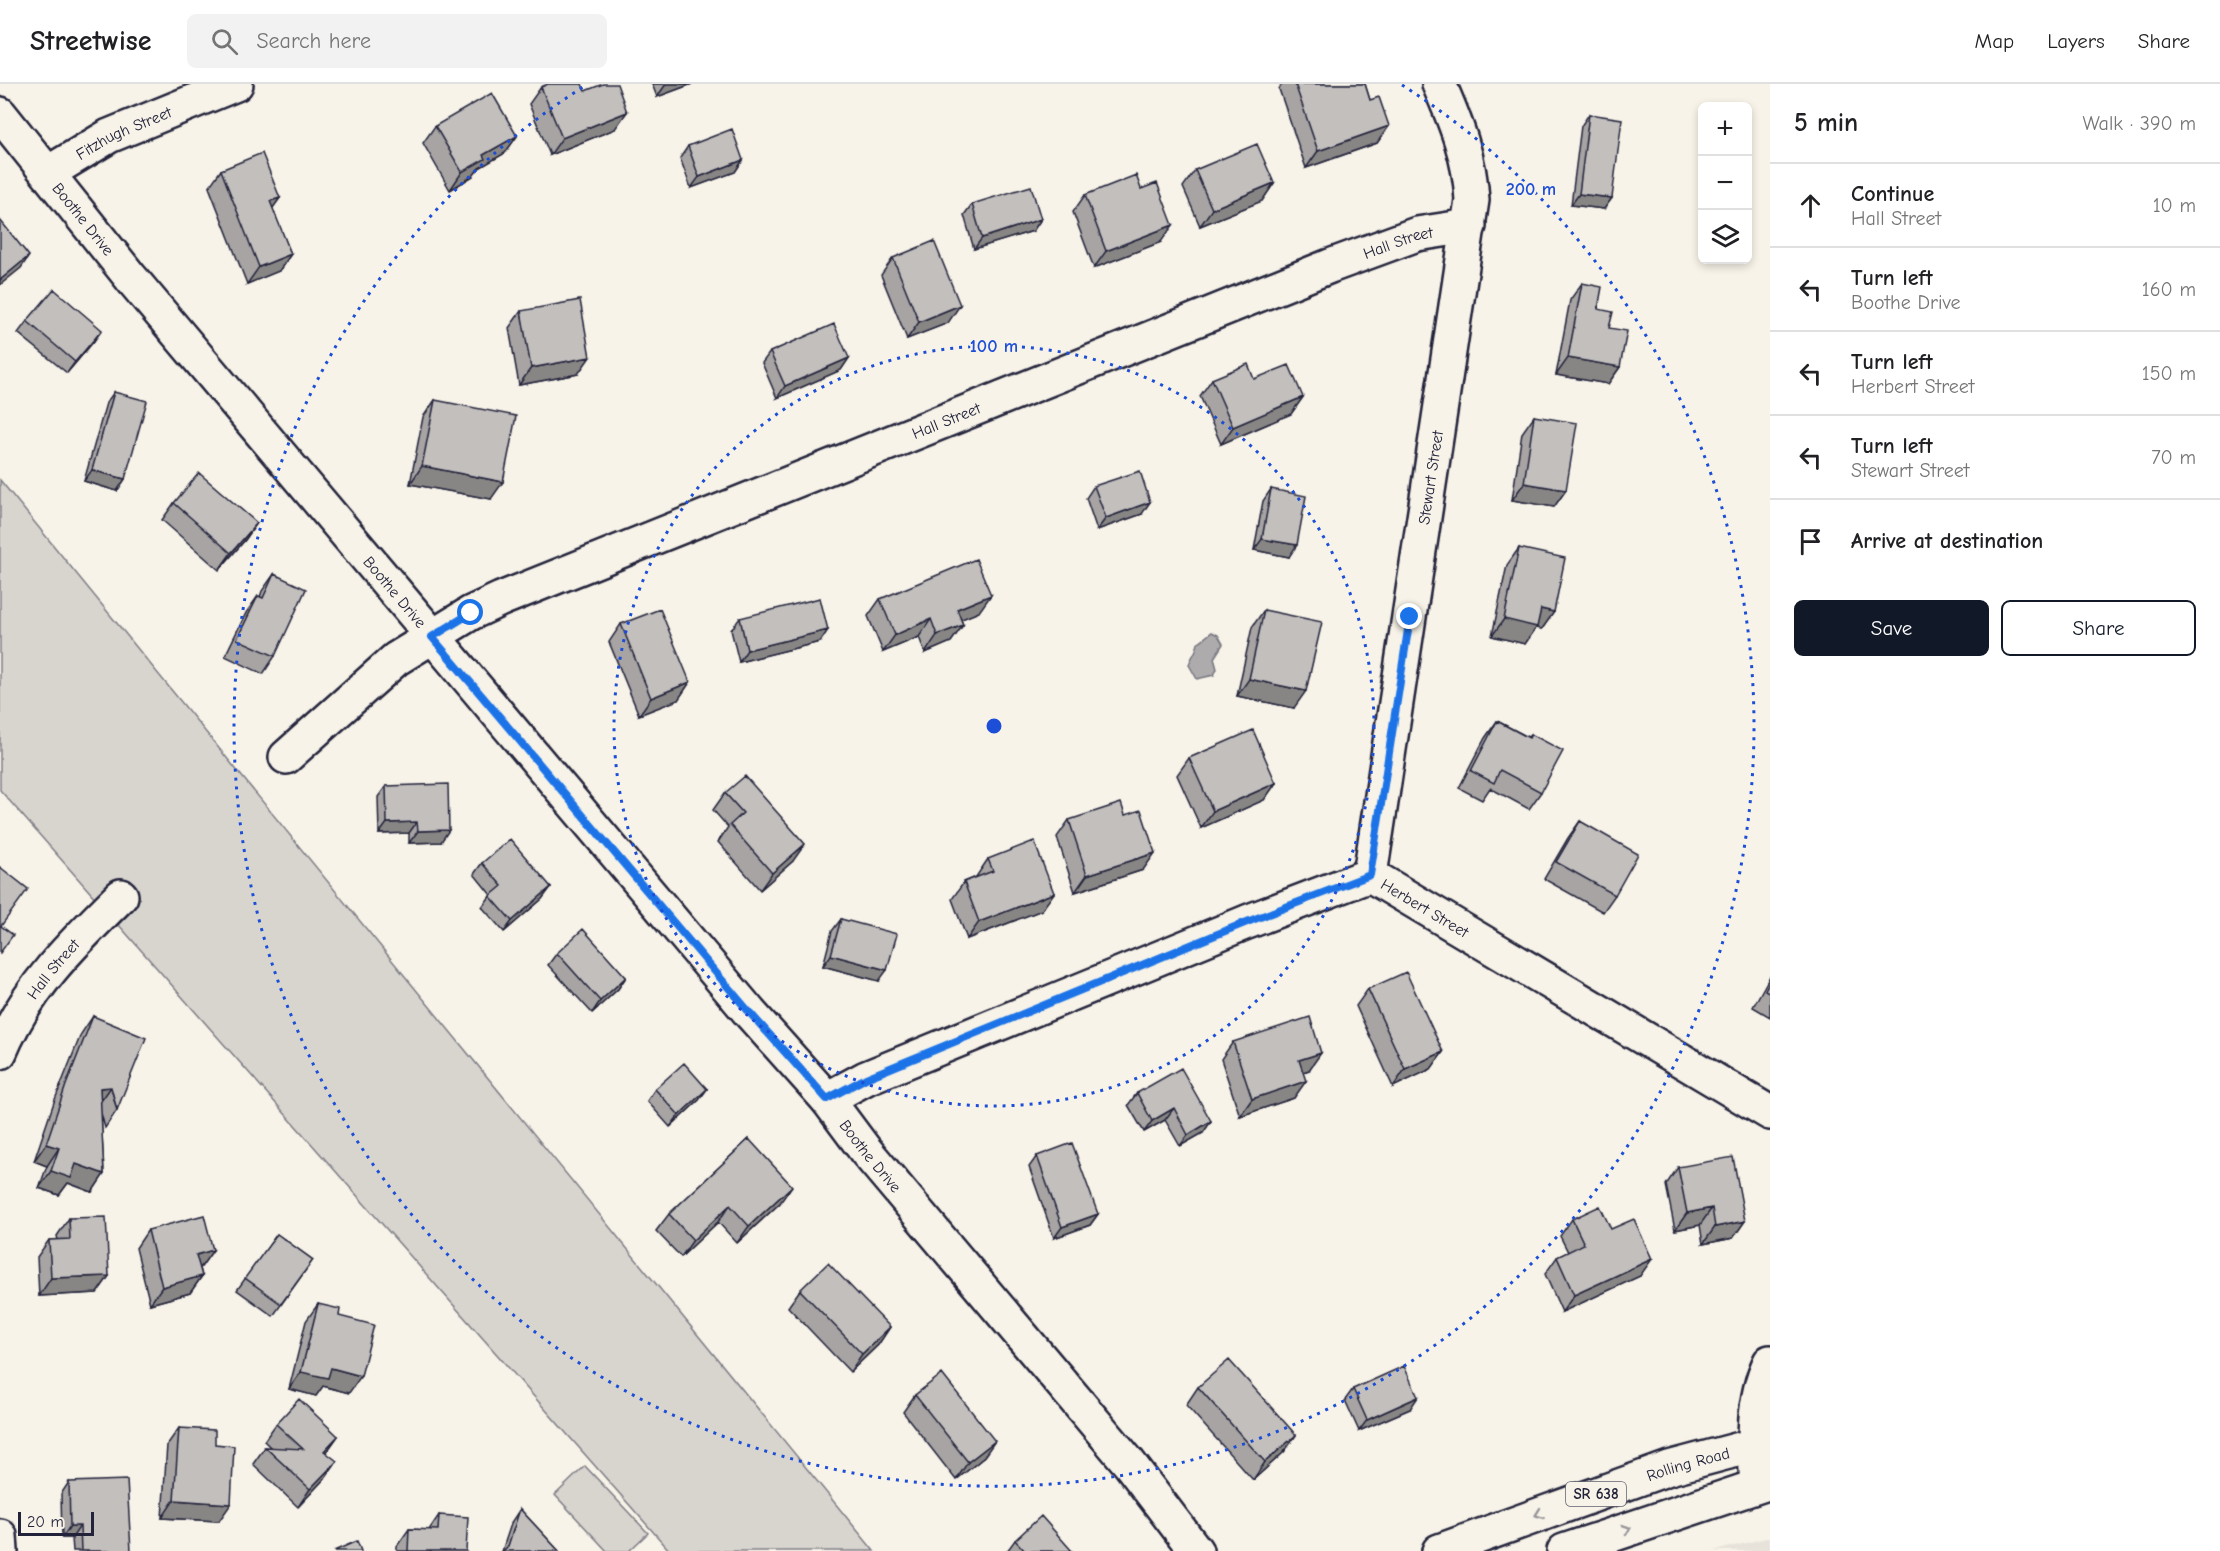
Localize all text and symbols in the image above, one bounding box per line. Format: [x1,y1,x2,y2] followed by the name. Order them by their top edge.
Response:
[187,14,607,68] search box
[30,25,151,57] text: Streetwise
[208,25,241,58] icon: search
[256,28,371,54] text: Search here
[1975,29,2014,53] text: Map
[2047,29,2105,53] text: Layers
[2138,29,2190,53] text: Share
[1698,102,1752,264] map controls
[1698,102,1752,156] button: +
[73,103,175,164] street label: Fitzhugh Street
[1794,108,1858,138] text: 5 min
[2083,112,2196,135] text: Walk · 390 m
[1698,156,1752,210] button: −
[48,179,117,259] street label: Boothe Drive
[1506,179,1556,200] text: 200 m
[1851,181,1934,207] text: Continue
[1794,189,1827,222] icon: ahead
[2153,194,2196,217] text: 10 m
[1851,207,1941,230] text: Hall Street
[1698,210,1752,264] button: layers
[1361,224,1434,263] street label: Hall Street
[1851,265,1933,291] text: Turn left
[1794,273,1827,306] icon: left
[2142,278,2196,301] text: 160 m
[1851,291,1961,314] text: Boothe Drive
[970,336,1018,357] text: 100 m
[1851,349,1933,375] text: Turn left
[1794,357,1827,390] icon: left
[2142,362,2196,385] text: 150 m
[1851,375,1975,398] text: Herbert Street
[909,399,984,443] street label: Hall Street
[1415,429,1447,526] street label: Stewart Street
[1851,433,1933,459] text: Turn left
[1794,441,1827,474] icon: left
[2151,446,2196,469] text: 70 m
[1851,459,1970,482] text: Stewart Street
[1794,525,1827,558] icon: arrive
[1851,528,2043,554] text: Arrive at destination
[359,553,430,632] street label: Boothe Drive
[457,599,483,625] route start
[1794,600,1989,656] button: Save
[2001,600,2196,656] button: Share
[1396,603,1422,629] route end
[984,716,1004,736] centre of rings
[1377,876,1472,942] street label: Herbert Street
[24,935,84,1003] street label: Hall Street
[836,1117,905,1196] street label: Boothe Drive
[1644,1444,1732,1485] street label: Rolling Road
[1566,1482,1626,1506] road number: SR 638
[1534,1507,1545,1520] one-way arrow
[18,1509,94,1536] scale bar
[27,1513,64,1531] text: 20 m
[1621,1523,1632,1536] one-way arrow

